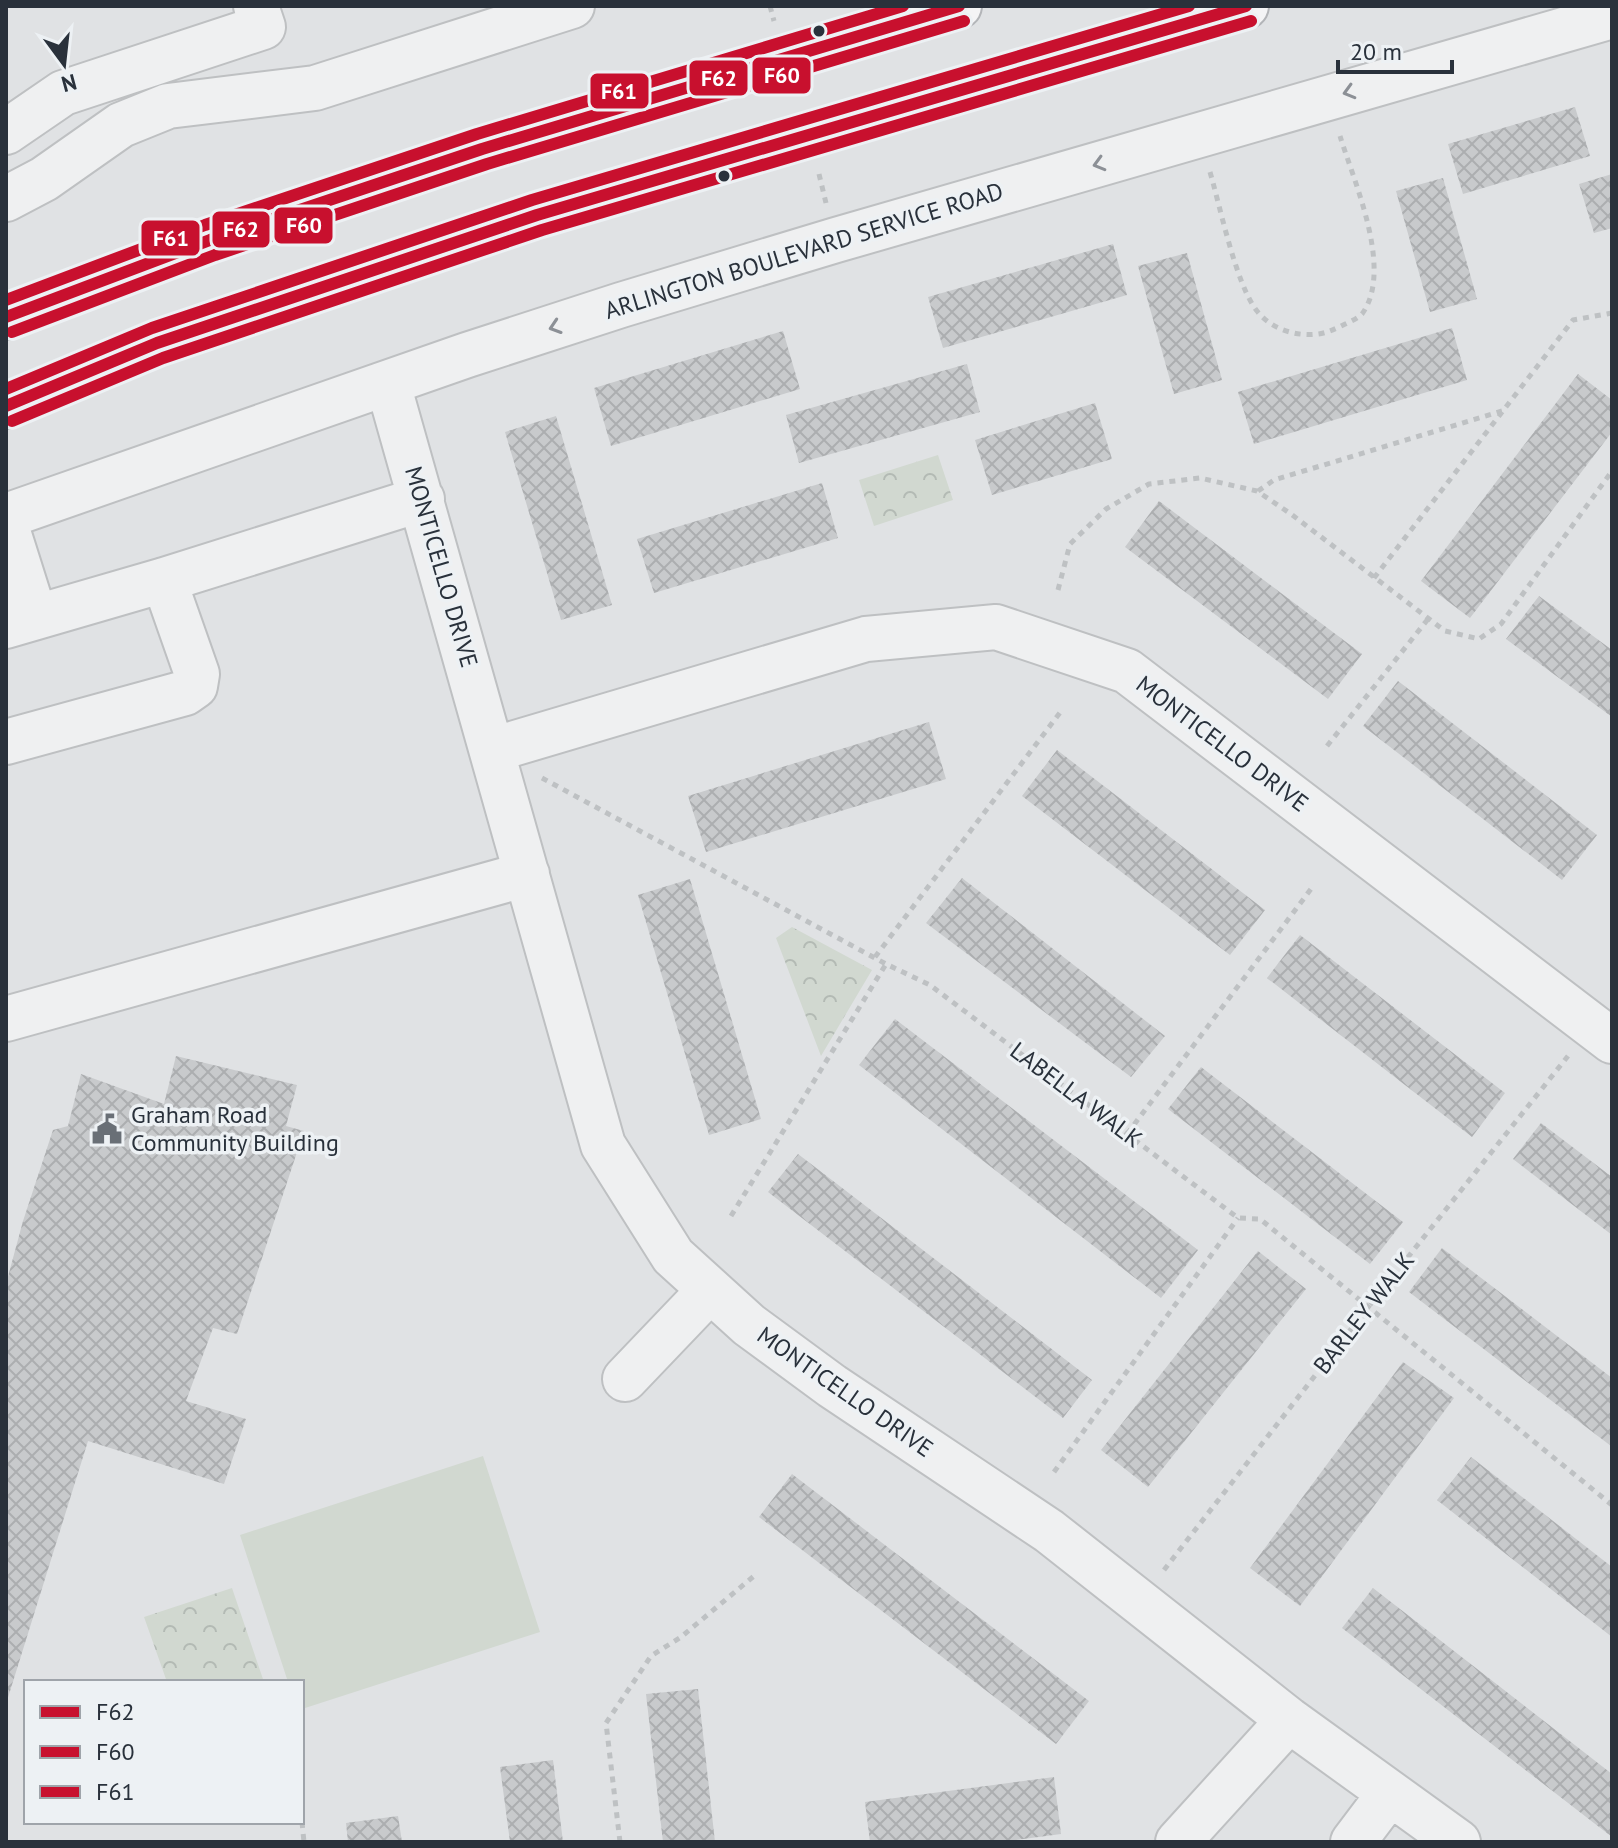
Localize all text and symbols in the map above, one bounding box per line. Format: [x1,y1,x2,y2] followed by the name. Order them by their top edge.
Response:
[811,23,827,39] unlabelled marker
[24,24,104,104] north arrow
[1338,24,1452,74] scale bar
[1350,36,1402,67] text: 20 m
[751,56,812,95] line badge: F60
[688,59,749,97] line badge: F62
[764,61,800,89] text: F60
[701,64,737,92] text: F62
[59,68,80,99] text: N
[589,72,650,110] line badge: F61
[601,77,637,105] text: F61
[1342,83,1356,99] one-way arrow
[1092,155,1106,171] one-way arrow
[716,168,732,184] unlabelled marker
[601,175,1007,326] street label: ARLINGTON BOULEVARD SERVICE ROAD
[273,206,334,245] line badge: F60
[211,210,271,249] line badge: F62
[286,211,322,239] text: F60
[223,215,259,243] text: F62
[140,219,201,257] line badge: F61
[153,224,189,252] text: F61
[548,317,562,333] one-way arrow
[398,463,485,671] street label: MONTICELLO DRIVE
[1130,669,1315,819] street label: MONTICELLO DRIVE
[1004,1035,1149,1154] street label: LABELLA WALK
[131,1099,339,1158] place label: Graham Road Community Building
[90,1112,124,1146] public building icon: Graham Road Community Building
[1306,1245,1421,1380] street label: BARLEY WALK
[751,1319,939,1464] street label: MONTICELLO DRIVE
[24,1680,304,1824] legend
[96,1696,135,1727] text: F62
[96,1736,135,1767] text: F60
[96,1776,135,1807] text: F61

